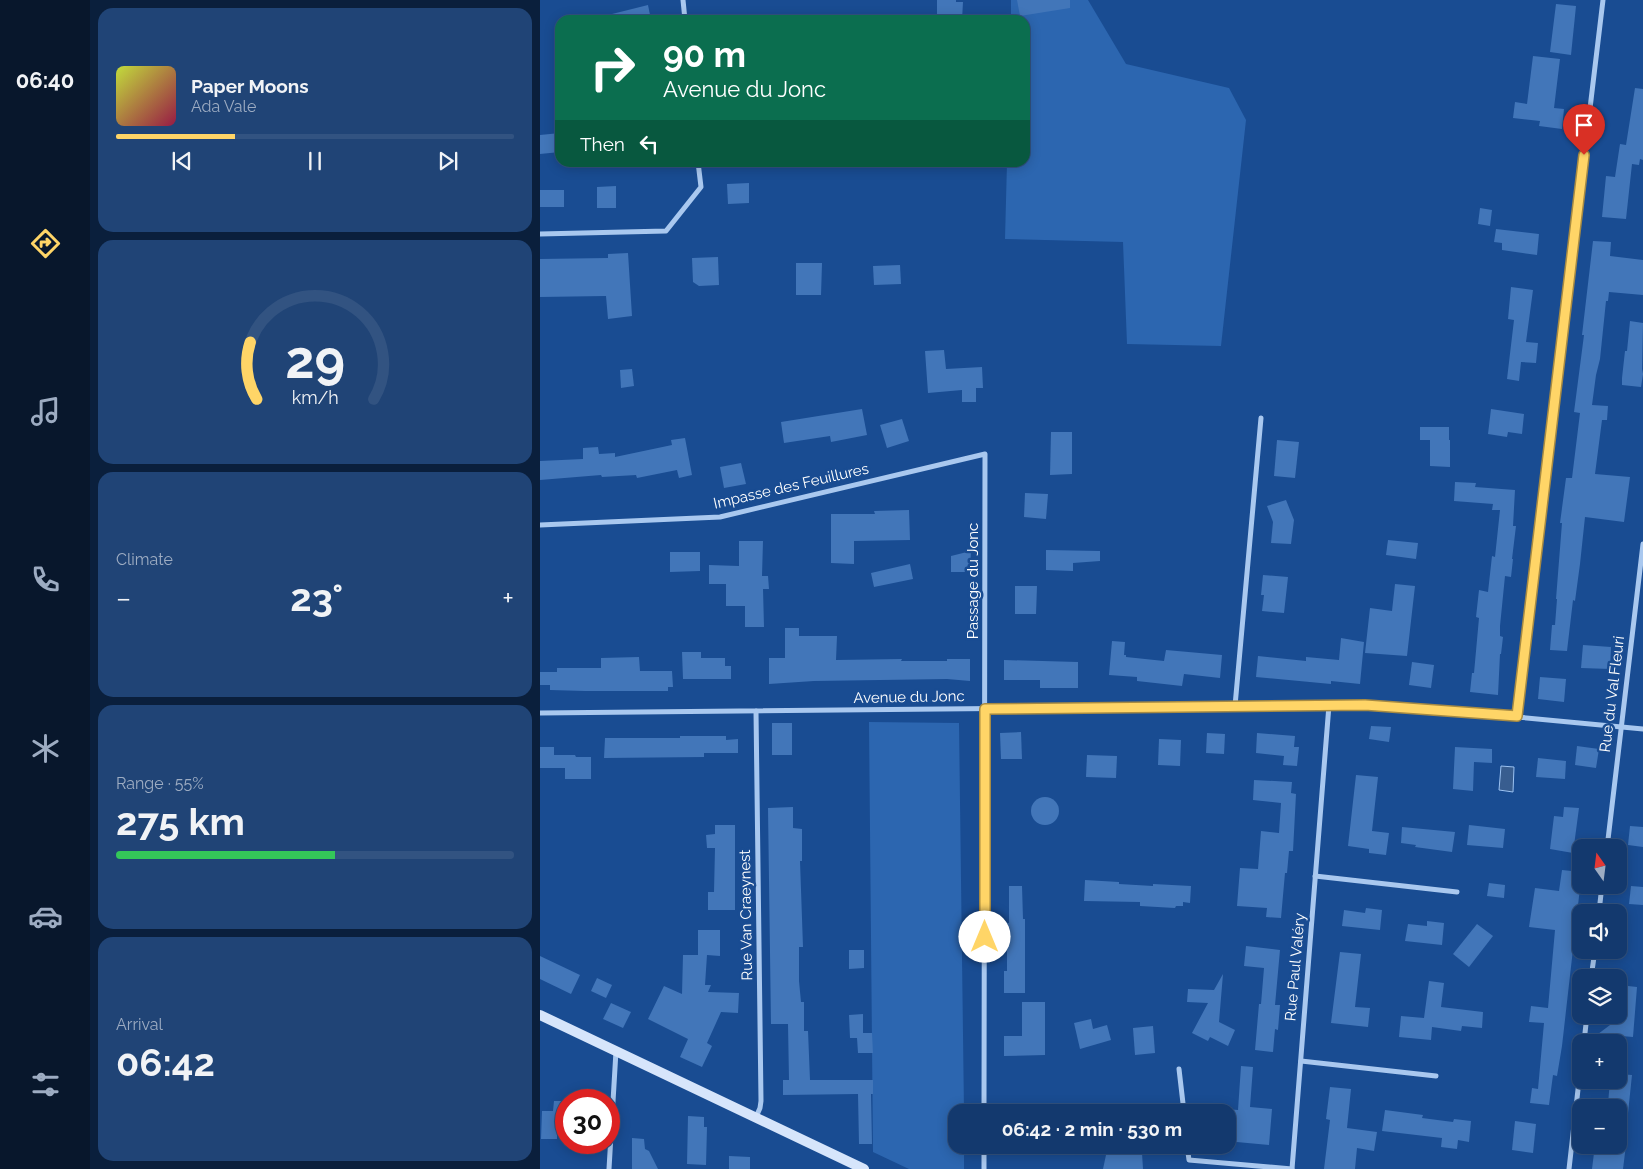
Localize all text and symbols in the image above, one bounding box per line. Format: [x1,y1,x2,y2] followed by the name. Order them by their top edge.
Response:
[663,34,746,75] text: 90 m
[580,35,645,100] icon: right
[16,67,74,93] text: 06:40
[191,75,309,97] text: Paper Moons
[663,76,826,102] text: Avenue du Jonc
[191,97,256,116] text: Ada Vale
[1563,104,1605,155] pin
[1570,111,1598,139] icon: arrive
[635,130,663,158] icon: left
[580,133,625,155] text: Then
[168,147,196,175] icon: previous
[301,147,329,175] icon: pause
[434,147,462,175] icon: next
[28,226,63,261] icon: directions
[285,329,345,390] text: 29
[291,387,339,408] text: km/h
[28,394,63,429] icon: music
[712,459,870,513] street label: Impasse des Feuillures
[964,523,982,639] street label: Passage du Jonc
[116,550,173,569] text: Climate
[28,562,63,597] icon: phone
[290,575,343,620] text: 23°
[116,582,131,615] text: −
[502,582,514,615] text: +
[1596,635,1628,753] street label: Rue du Val Fleuri
[853,687,965,707] street label: Avenue du Jonc
[28,731,63,766] icon: climate
[116,774,204,793] text: Range · 55%
[116,799,245,844] text: 275 km
[1572,839,1628,894] north arrow
[1572,839,1627,1154] map controls
[736,849,756,981] street label: Rue Van Craeynest
[28,899,63,934] icon: car
[1572,904,1627,959] button: sound
[958,910,1010,962] position arrow
[1281,912,1309,1022] street label: Rue Paul Valéry
[1572,969,1627,1024] button: layers
[116,1015,163,1034] text: Arrival
[1572,1034,1627,1089] button: +
[116,1040,215,1085] text: 06:42
[28,1067,63,1102] icon: filters
[555,1089,620,1154] speed limit sign: 30
[1572,1099,1627,1154] button: −
[1002,1118,1182,1140] text: 06:42 · 2 min · 530 m

